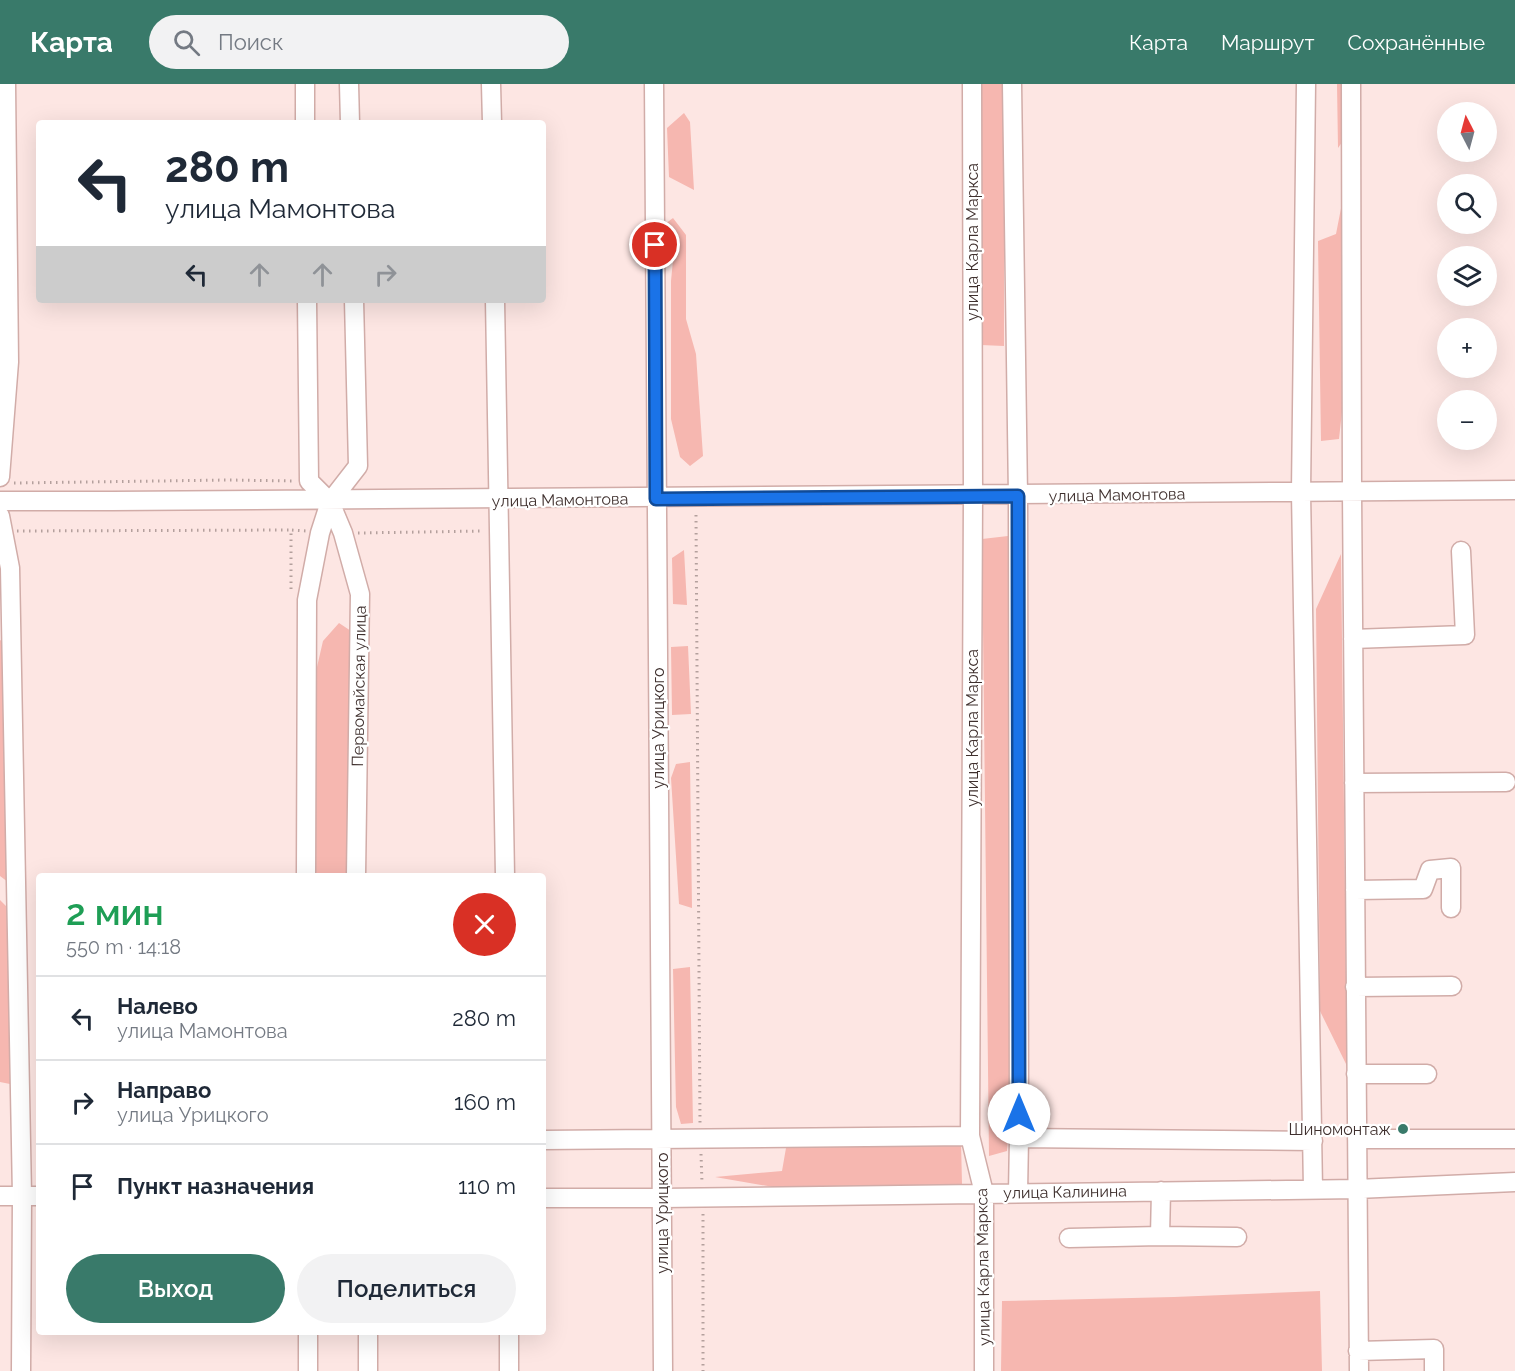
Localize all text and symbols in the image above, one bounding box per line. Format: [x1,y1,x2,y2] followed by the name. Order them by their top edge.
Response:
[149,15,569,69] search box
[30,26,113,59] text: Карта
[170,26,203,59] icon: search
[218,29,283,55] text: Поиск
[1129,30,1188,55] text: Карта
[1221,30,1314,55] text: Маршрут
[1347,30,1485,55] text: Сохранённые
[1437,102,1497,162] north arrow
[1437,102,1497,450] map controls
[165,143,289,192] text: 280 m
[66,144,144,222] icon: left
[963,163,982,321] street label: улица Карла Маркса
[1437,174,1497,234] button: search
[165,193,395,224] text: улица Мамонтова
[629,219,680,270] pin
[638,228,671,261] icon: arrive
[1437,246,1497,306] button: layers
[180,258,213,291] icon: left
[243,258,276,291] icon: ahead
[306,258,339,291] icon: ahead
[369,258,402,291] icon: right
[1437,318,1497,378] button: +
[1437,390,1497,450] button: −
[1049,484,1185,506] street label: улица Мамонтова
[492,489,628,511] street label: улица Мамонтова
[348,605,370,767] street label: Первомайская улица
[963,649,982,807] street label: улица Карла Маркса
[649,667,668,789] street label: улица Урицкого
[66,891,164,933] text: 2 мин
[453,893,516,956] button: close
[66,935,181,959] text: 550 m · 14:18
[117,993,198,1019] text: Налево
[66,1002,99,1035] icon: left
[452,1005,516,1031] text: 280 m
[117,1019,288,1043] text: улица Мамонтова
[117,1077,211,1103] text: Направо
[987,1082,1051,1146] position arrow
[66,1086,99,1119] icon: right
[454,1089,516,1115] text: 160 m
[117,1103,269,1127] text: улица Урицкого
[1288,1120,1391,1139] place label: Шиномонтаж
[1396,1122,1410,1136] marker: Шиномонтаж
[653,1152,672,1274] street label: улица Урицкого
[66,1170,99,1203] icon: arrive
[117,1173,314,1199] text: Пункт назначения
[458,1173,516,1199] text: 110 m
[1003,1181,1127,1203] street label: улица Калинина
[972,1188,994,1346] street label: улица Карла Маркса
[66,1254,285,1323] button: Выход
[297,1254,516,1323] button: Поделиться

